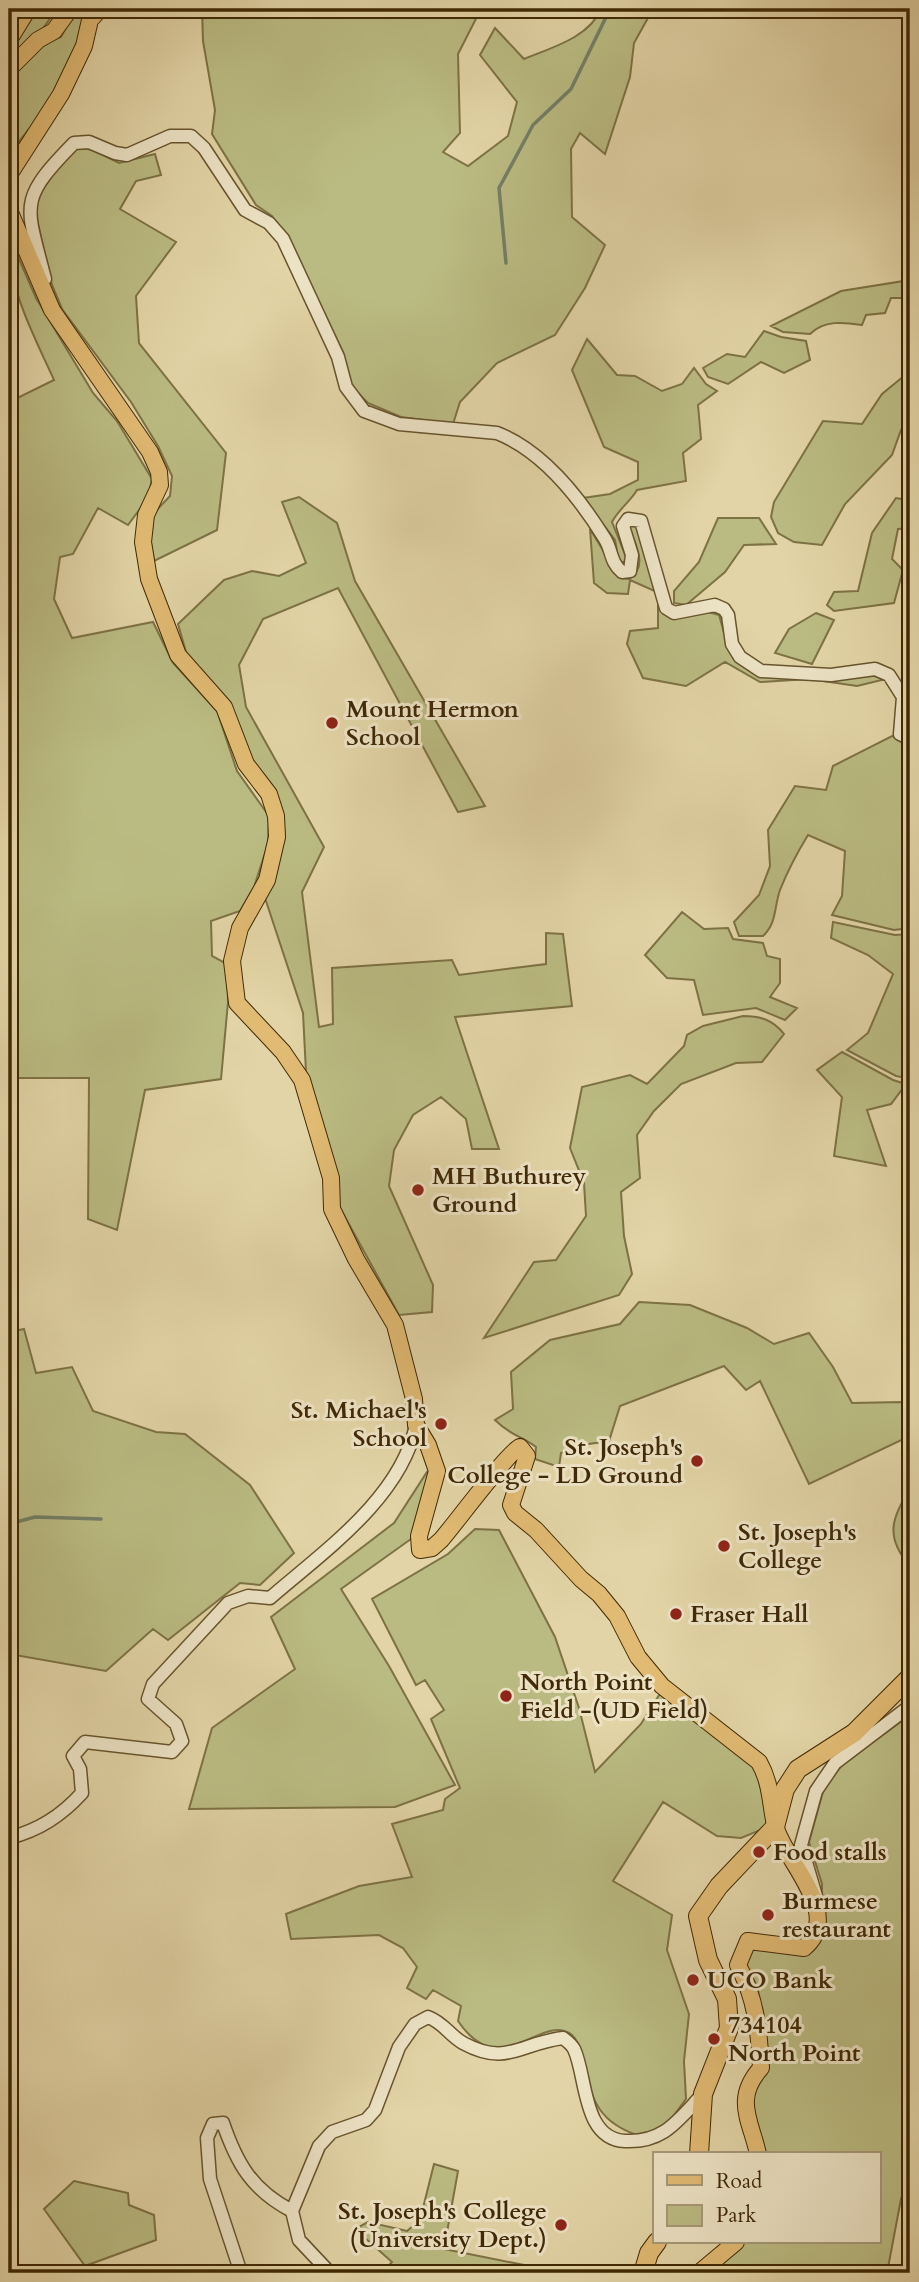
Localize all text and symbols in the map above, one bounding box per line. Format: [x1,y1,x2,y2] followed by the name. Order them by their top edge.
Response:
[346,693,520,754] place label: Mount Hermon School
[324,715,340,731] marker: Mount Hermon School
[432,1160,586,1221] place label: MH Buthurey Ground
[410,1182,426,1198] marker: MH Buthurey Ground
[291,1394,427,1455] place label: St. Michael's School
[433,1416,449,1432] marker: St. Michael's School
[447,1431,683,1492] place label: St. Joseph's College - LD Ground
[689,1453,705,1469] marker: St. Joseph's College - LD Ground
[738,1516,857,1577] place label: St. Joseph's College
[716,1538,732,1554] marker: St. Joseph's College
[690,1598,808,1631] place label: Fraser Hall
[668,1606,684,1622] marker: Fraser Hall
[520,1666,708,1727] place label: North Point Field -(UD Field)
[498,1688,514,1704] marker: North Point Field -(UD Field)
[773,1836,887,1869] place label: Food stalls
[751,1844,767,1860] marker: Food stalls
[782,1885,891,1946] place label: Burmese restaurant
[760,1907,776,1923] marker: Burmese restaurant
[707,1964,833,1997] place label: UCO Bank
[685,1972,701,1988] marker: UCO Bank
[728,2009,861,2070] place label: 734104 North Point
[706,2031,722,2047] marker: 734104 North Point
[653,2152,880,2244] legend
[716,2167,762,2196] text: Road
[338,2195,547,2256] place label: St. Joseph's College (University Dept.)
[716,2201,757,2230] text: Park
[553,2217,569,2233] marker: St. Joseph's College (University Dept.)

